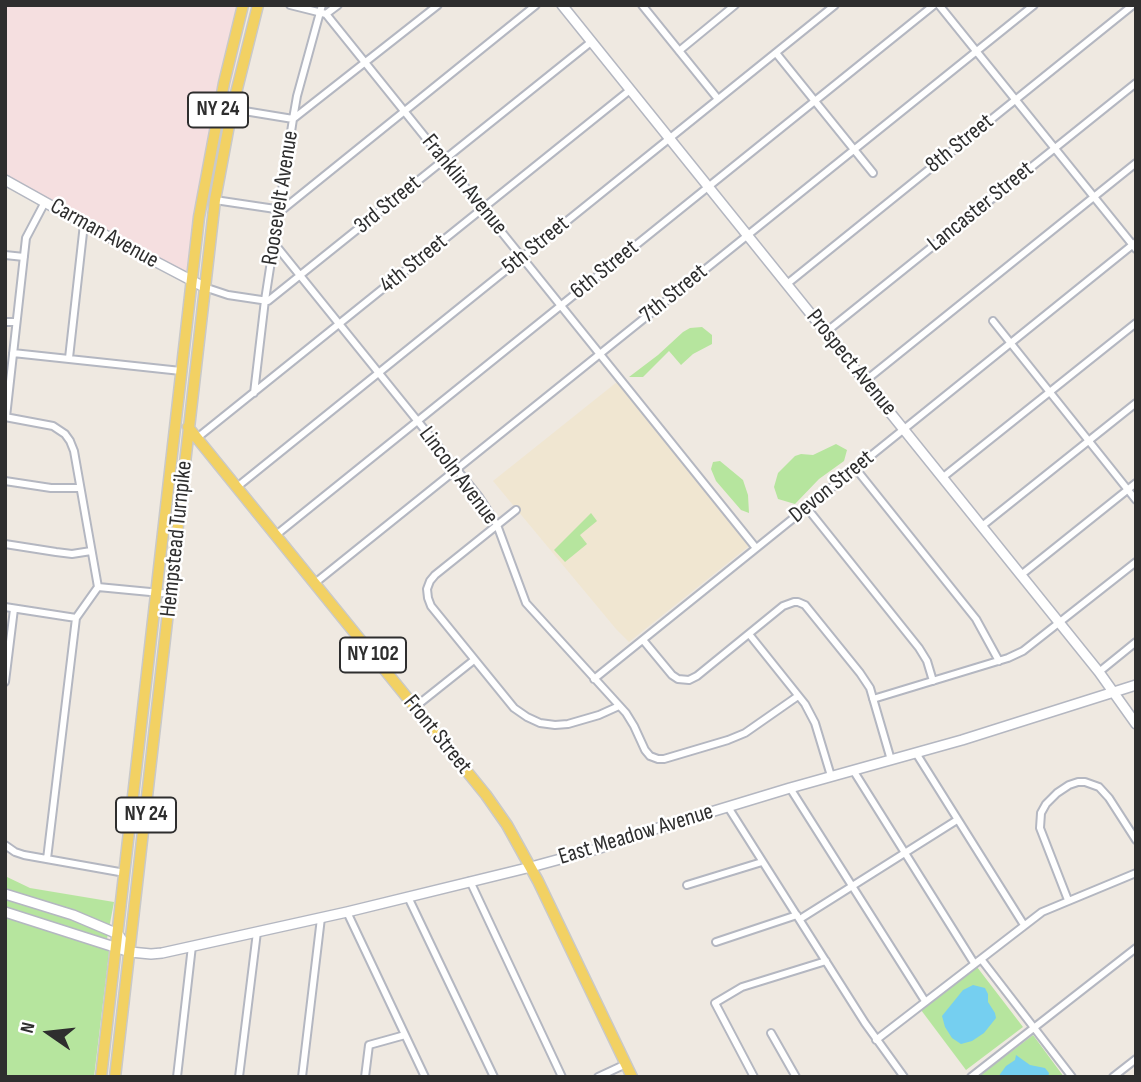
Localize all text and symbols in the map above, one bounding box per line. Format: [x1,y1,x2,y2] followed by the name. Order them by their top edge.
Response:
[188,92,248,128] road number: NY 24
[921,108,999,180] street label: 8th Street
[257,129,305,267] street label: Roosevelt Avenue
[415,129,513,241] street label: Franklin Avenue
[923,156,1039,258] street label: Lancaster Street
[349,170,427,240] street label: 3rd Street
[45,193,163,275] street label: Carman Avenue
[497,211,575,281] street label: 5th Street
[375,229,453,299] street label: 4th Street
[566,234,644,306] street label: 6th Street
[635,259,713,329] street label: 7th Street
[800,304,902,422] street label: Prospect Avenue
[412,422,504,530] street label: Lincoln Avenue
[784,445,880,529] street label: Devon Street
[155,460,199,618] street label: Hempstead Turnpike
[340,638,406,672] road number: NY 102
[397,690,477,780] street label: Front Street
[116,798,176,832] road number: NY 24
[555,798,717,872] street label: East Meadow Avenue
[14,998,84,1068] north arrow
[16,1020,41,1036] text: N

